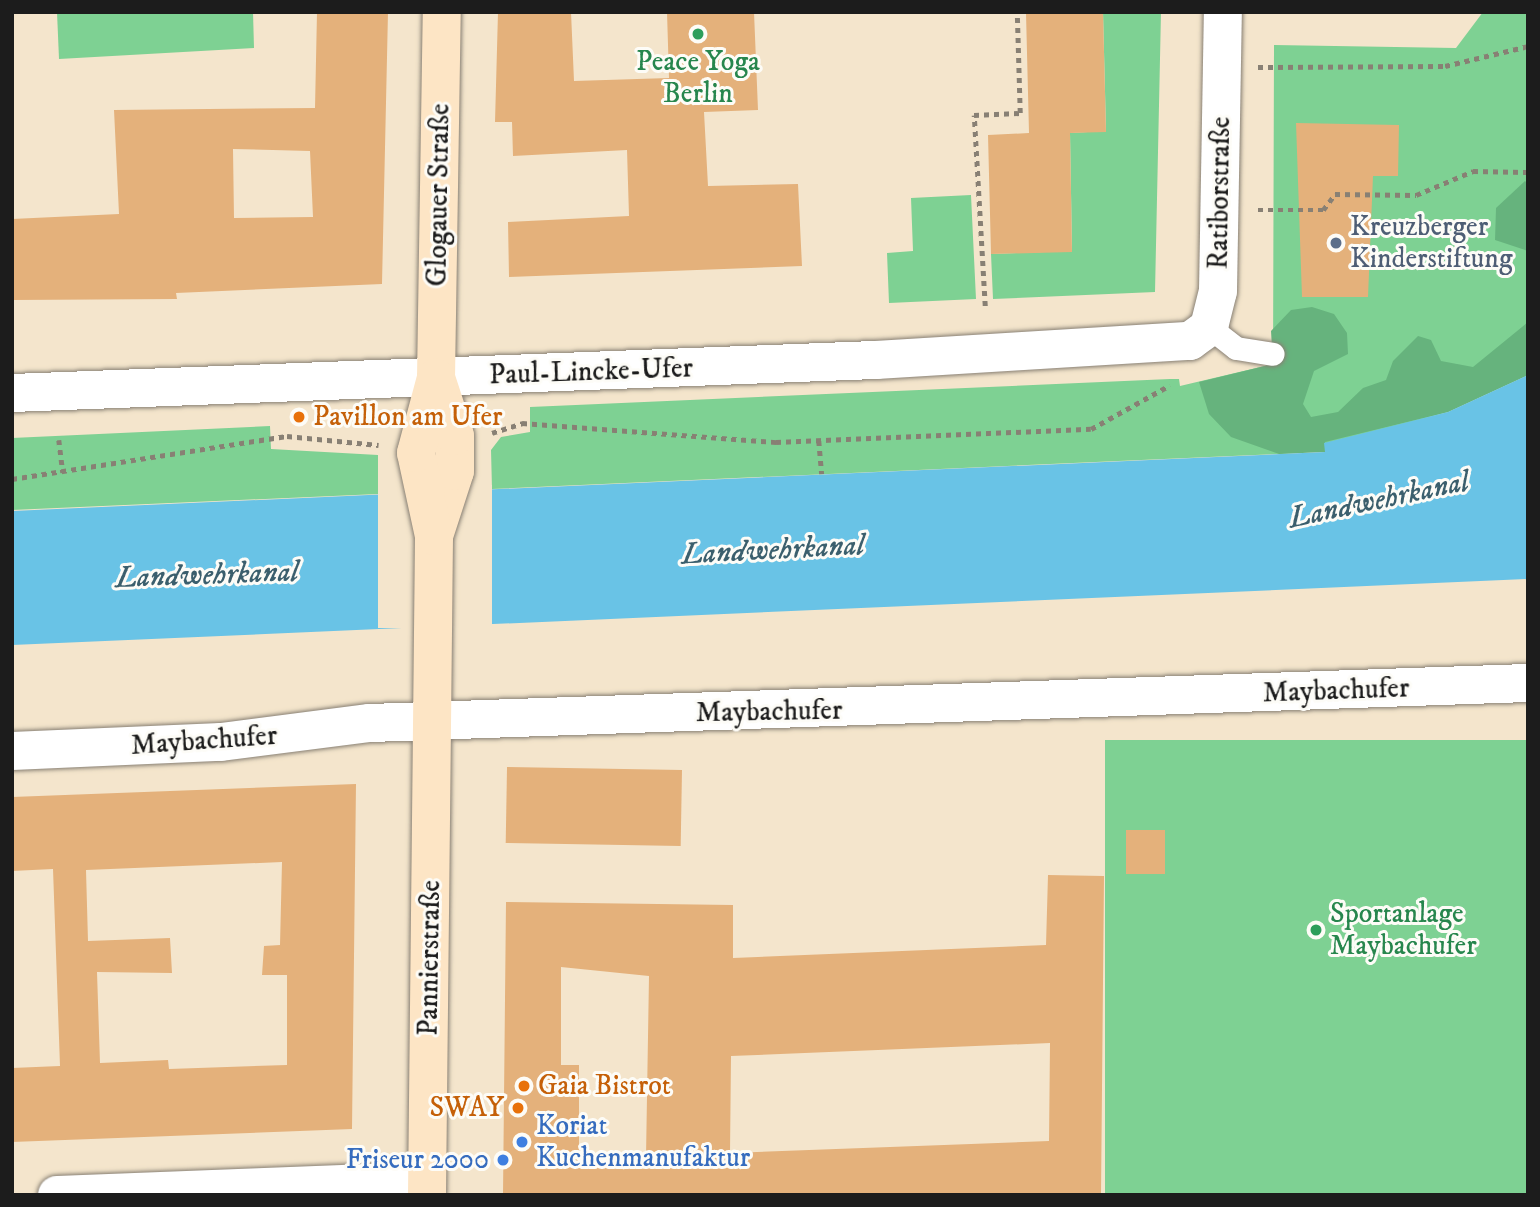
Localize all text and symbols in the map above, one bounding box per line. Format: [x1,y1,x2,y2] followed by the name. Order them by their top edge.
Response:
[690,26,706,42] marker: Peace Yoga Berlin
[636,45,760,111] place label: Peace Yoga Berlin
[421,103,457,287] street label: Glogauer Straße
[1202,116,1238,270] street label: Ratiborstraße
[1350,210,1513,276] place label: Kreuzberger Kinderstiftung
[1328,235,1344,251] marker: Kreuzberger Kinderstiftung
[489,352,693,392] street label: Paul-Lincke-Ufer
[313,400,502,434] place label: Pavillon am Ufer
[291,409,307,425] marker: Pavillon am Ufer
[1286,464,1472,538] water label: Landwehrkanal
[681,528,865,574] water label: Landwehrkanal
[115,555,299,597] water label: Landwehrkanal
[1262,672,1410,710] street label: Maybachufer
[695,694,843,730] street label: Maybachufer
[130,719,278,763] street label: Maybachufer
[412,880,448,1036] street label: Pannierstraße
[1330,897,1477,963] place label: Sportanlage Maybachufer
[1308,922,1324,938] marker: Sportanlage Maybachufer
[538,1069,671,1103] place label: Gaia Bistrot
[516,1078,532,1094] marker: Gaia Bistrot
[430,1091,504,1125] place label: SWAY
[510,1100,526,1116] marker: SWAY
[536,1109,750,1175] place label: Koriat Kuchenmanufaktur
[514,1134,530,1150] marker: Koriat Kuchenmanufaktur
[346,1143,489,1177] place label: Friseur 2000
[495,1152,511,1168] marker: Friseur 2000

